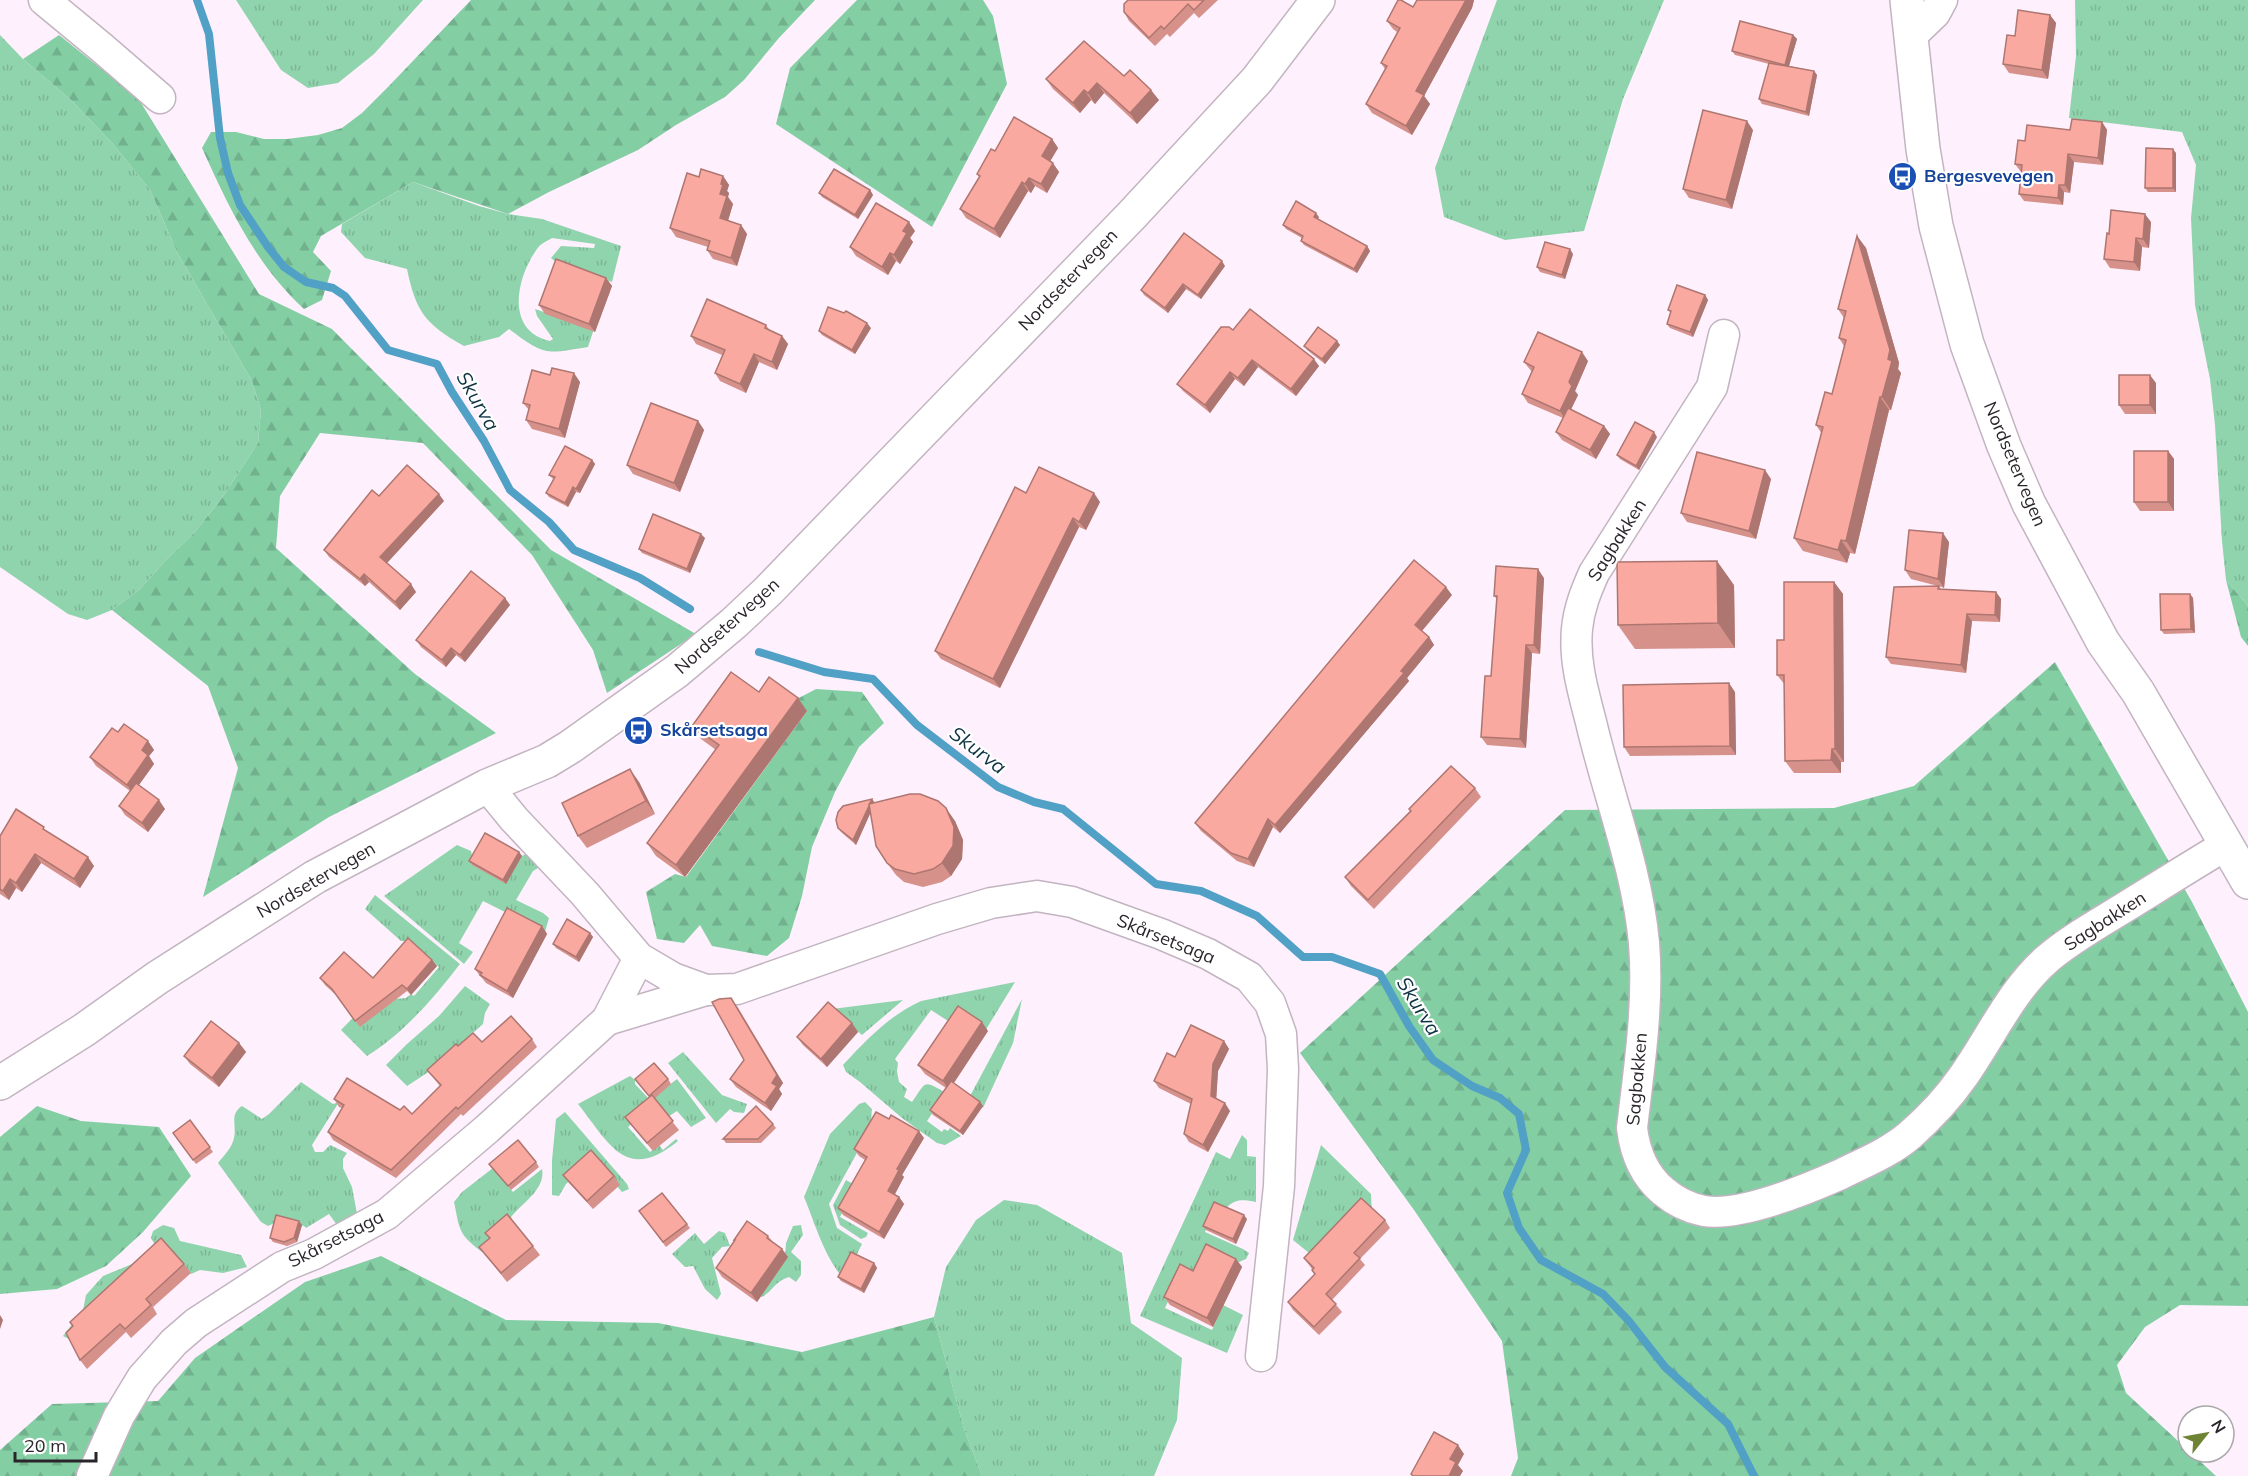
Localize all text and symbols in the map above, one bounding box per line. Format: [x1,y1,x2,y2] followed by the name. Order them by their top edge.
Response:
[1887,160,1919,192] bus stop icon: Bergesvevegen
[1924,164,2054,187] place label: Bergesvevegen
[1013,224,1122,336] street label: Nordsetervegen
[451,367,505,435] water label: Skurva
[1979,398,2052,530] street label: Nordsetervegen
[1582,494,1651,585] street label: Sagbakken
[669,573,784,679] street label: Nordsetervegen
[623,714,655,746] bus stop icon: Skårsetsaga
[660,718,768,741] place label: Skårsetsaga
[945,720,1012,779] water label: Skurva
[252,836,379,923] street label: Nordsetervegen
[2059,886,2150,956] street label: Sagbakken
[1114,908,1219,969] street label: Skårsetsaga
[1392,972,1447,1040] water label: Skurva
[1621,1032,1652,1126] street label: Sagbakken
[284,1205,387,1272] street label: Skårsetsaga
[2176,1404,2236,1464] north arrow
[2207,1416,2231,1437] text: N
[15,1425,96,1463] scale bar
[24,1434,66,1457] text: 20 m

